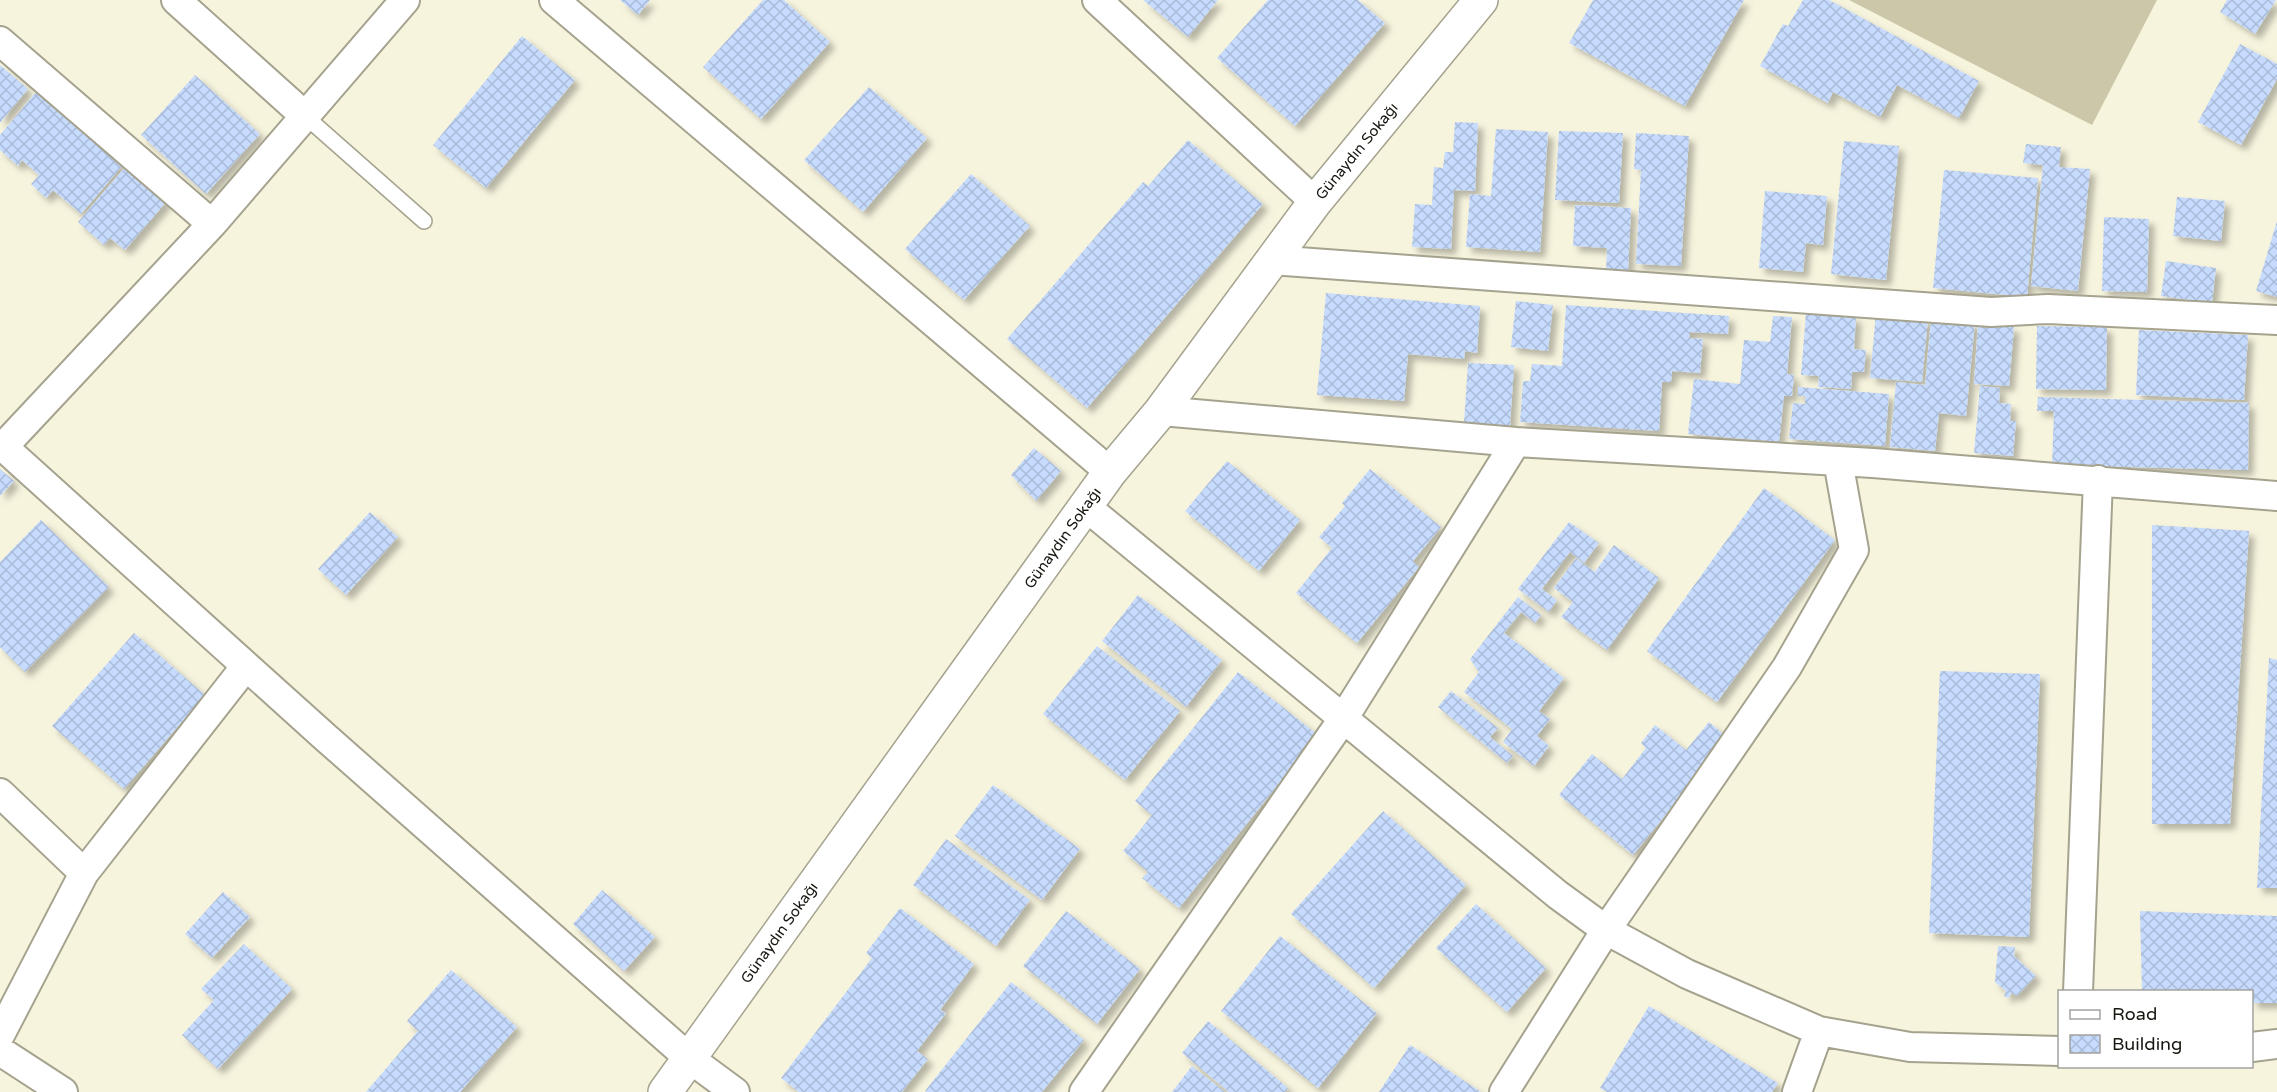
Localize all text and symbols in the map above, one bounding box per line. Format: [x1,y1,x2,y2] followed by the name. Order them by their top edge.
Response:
[1312,99,1402,203] street label: Günaydın Sokağı
[1020,484,1105,592] street label: Günaydın Sokağı
[737,879,822,987] street label: Günaydın Sokağı
[2058,990,2253,1068] legend
[2112,1003,2157,1025] text: Road
[2112,1033,2182,1055] text: Building

